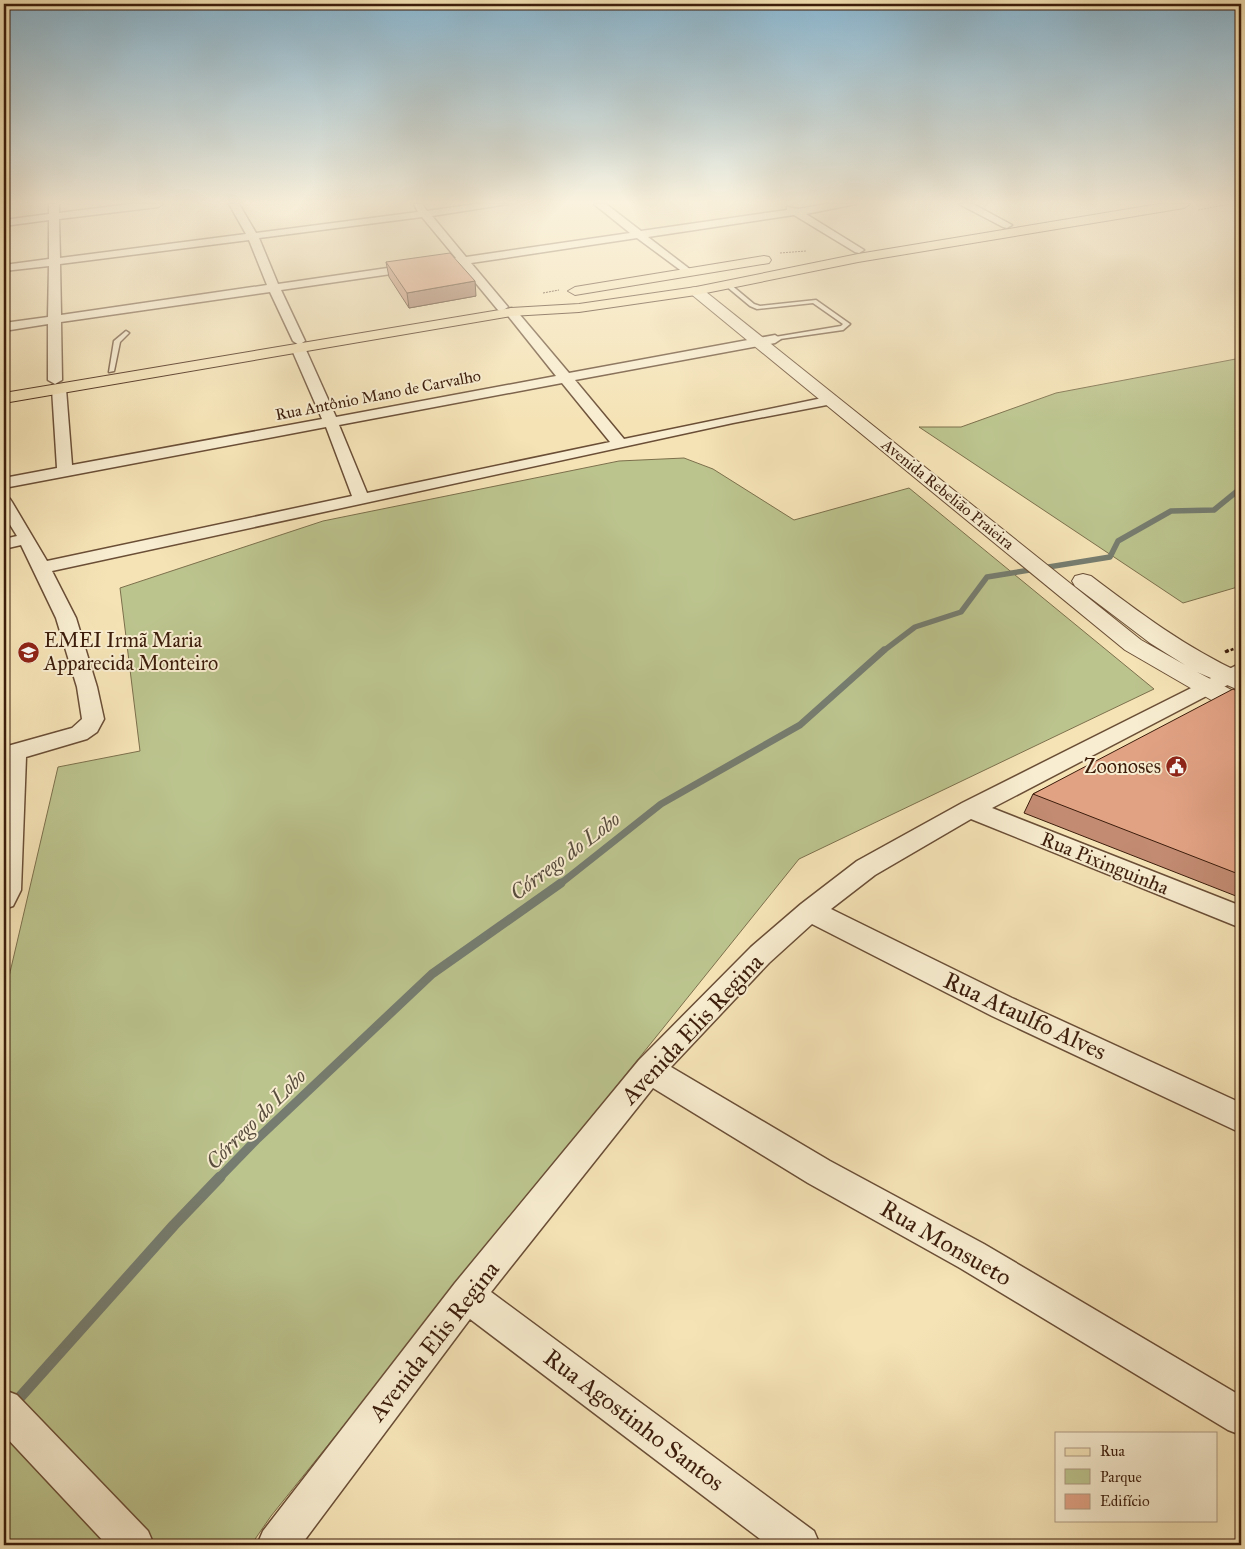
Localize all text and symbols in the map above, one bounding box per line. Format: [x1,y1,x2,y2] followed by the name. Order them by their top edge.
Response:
[274,366,482,424] street label: Rua Antônio Mano de Carvalho
[877,434,1018,553] street label: Avenida Rebelião Praieira
[43,628,218,675] place label: EMEI Irmã Maria Apparecida Monteiro
[16,640,40,664] school or university icon: EMEI Irmã Maria Apparecida Monteiro
[1084,754,1161,778] place label: Zoonoses
[1165,754,1189,778] public building icon: Zoonoses
[505,806,625,906] water label: Córrego do Lobo
[1037,826,1173,901] street label: Rua Pixinguinha
[614,947,770,1111] street label: Avenida Elis Regina
[939,965,1111,1067] street label: Rua Ataulfo Alves
[200,1063,312,1175] water label: Córrego do Lobo
[875,1193,1017,1293] street label: Rua Monsueto
[361,1254,506,1428] street label: Avenida Elis Regina
[538,1342,730,1498] street label: Rua Agostinho Santos
[1055,1432,1218,1522] legend
[1100,1442,1125,1460] text: Rua
[1100,1468,1142,1487] text: Parque
[1100,1492,1150,1510] text: Edifício

